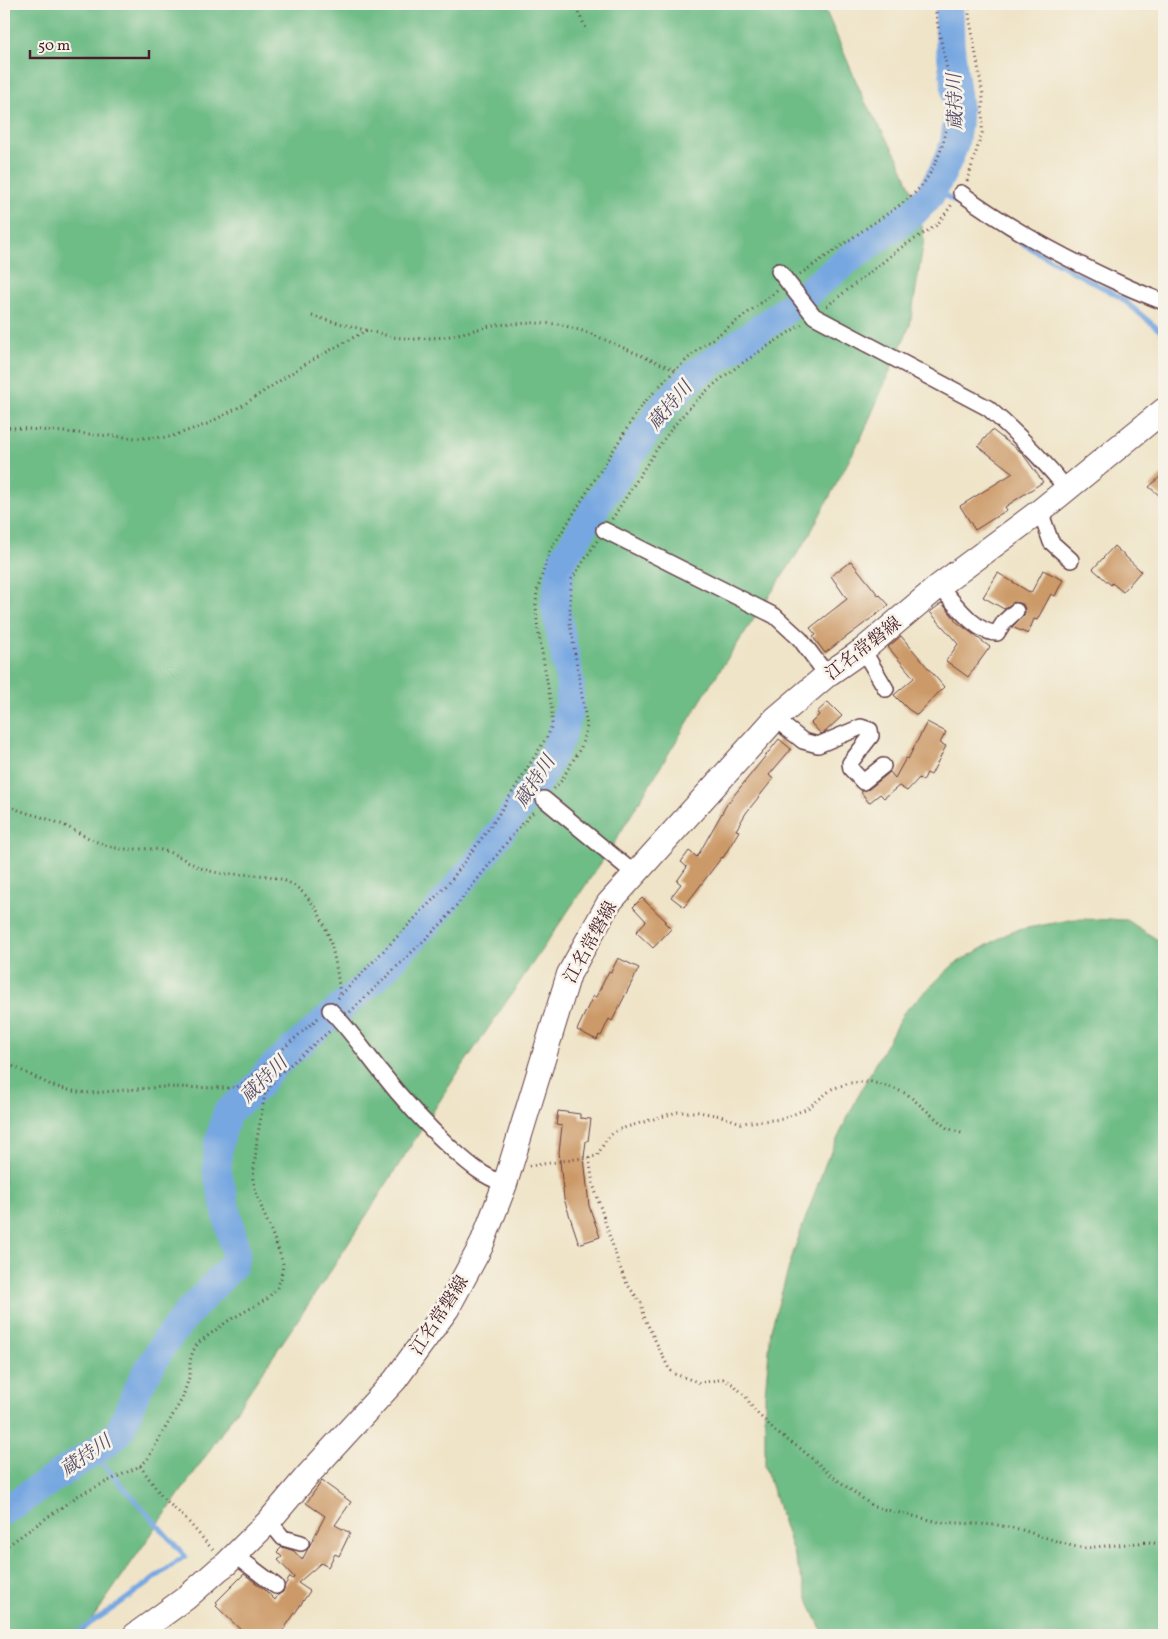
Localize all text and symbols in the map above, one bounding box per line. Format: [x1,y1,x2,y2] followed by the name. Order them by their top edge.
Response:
[30,28,149,60] scale bar
[38,36,70,57] text: 50 m
[942,71,970,131] water label: 蔵持川
[642,375,700,436] water label: 蔵持川
[821,612,907,687] street label: 江名常磐線
[509,749,563,813] water label: 蔵持川
[559,897,624,988] street label: 江名常磐線
[235,1050,295,1110] water label: 蔵持川
[405,1271,475,1360] street label: 江名常磐線
[55,1428,119,1484] water label: 蔵持川

